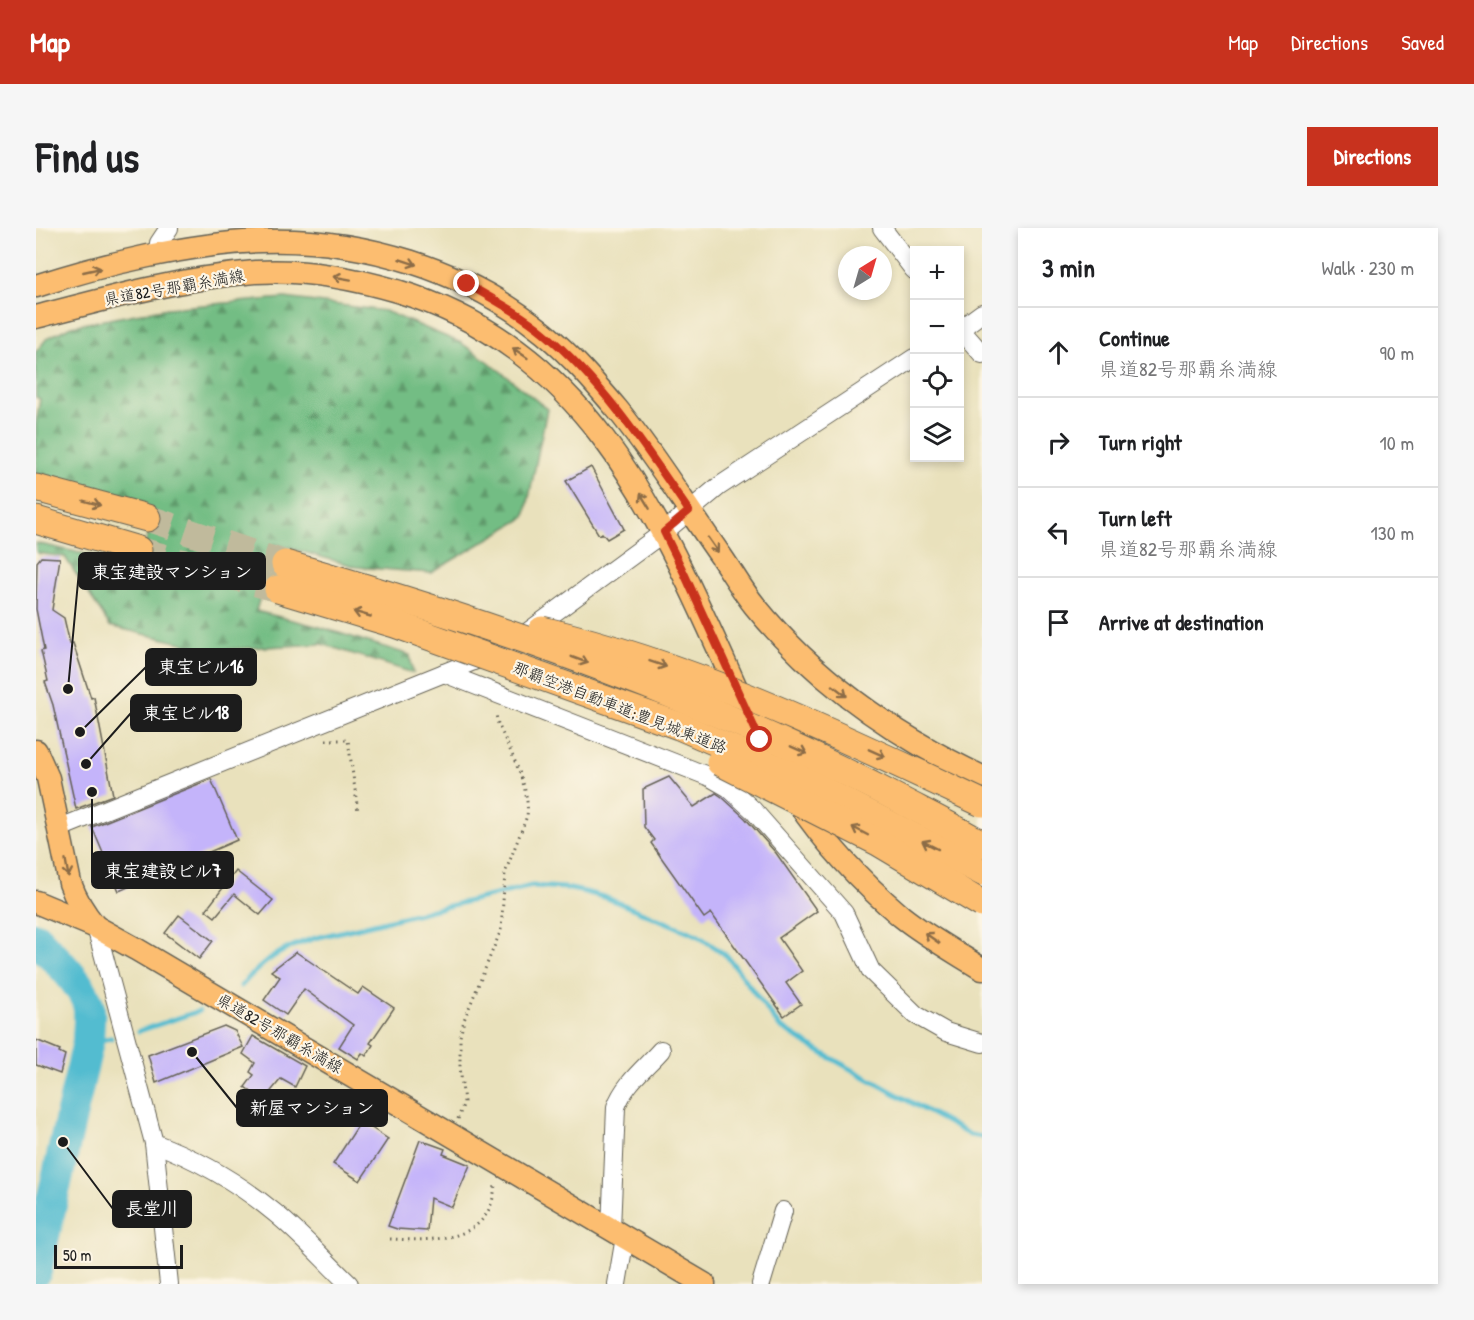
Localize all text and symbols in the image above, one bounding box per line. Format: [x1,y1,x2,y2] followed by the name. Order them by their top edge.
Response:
[30,23,70,61] text: Map
[1228,28,1258,57] text: Map
[1291,28,1368,57] text: Directions
[1401,28,1444,57] text: Saved
[1307,127,1438,186] button: Directions
[36,128,139,185] text: Find us
[838,246,892,300] north arrow
[910,246,964,462] map controls
[910,246,964,300] button: +
[1042,250,1095,285] text: 3 min
[1322,254,1414,281] text: Walk · 230 m
[399,257,417,268] one-way arrow
[82,263,101,275] one-way arrow
[102,264,246,310] street label: 県道82号那覇糸満線
[453,270,479,296] route end
[333,272,352,283] one-way arrow
[910,300,964,354] button: −
[1099,323,1170,353] text: Continue
[1042,336,1075,369] icon: ahead
[1380,339,1414,366] text: 90 m
[512,346,529,358] one-way arrow
[910,354,964,408] button: locate
[1099,355,1277,382] text: 県道82号那覇糸満線
[910,408,964,462] button: layers
[1042,426,1075,459] icon: right
[1099,427,1182,457] text: Turn right
[1380,429,1414,456] text: 10 m
[638,493,650,510] one-way arrow
[82,498,101,510] one-way arrow
[1099,503,1172,533] text: Turn left
[1042,516,1075,549] icon: left
[1371,519,1414,546] text: 130 m
[1099,535,1277,562] text: 県道82号那覇糸満線
[707,536,719,552] one-way arrow
[79,553,265,589] callout: 東宝建設マンション
[92,559,252,584] text: 東宝建設マンション
[1042,606,1075,639] icon: arrive
[1099,607,1264,637] text: Arrive at destination
[352,608,371,619] one-way arrow
[146,649,256,685] callout: 東宝ビル16
[158,654,244,679] text: 東宝ビル16
[570,655,589,666] one-way arrow
[510,656,730,758] street label: 那覇空港自動車道;豊見城東道路
[648,659,666,670] one-way arrow
[832,685,848,698] one-way arrow
[131,695,241,731] callout: 東宝ビル18
[143,700,229,725] text: 東宝ビル18
[746,726,772,752] route start
[789,745,808,756] one-way arrow
[867,748,885,760] one-way arrow
[851,825,869,836] one-way arrow
[921,839,939,851] one-way arrow
[92,852,233,888] callout: 東宝建設ビル7
[62,857,73,877] one-way arrow
[105,858,221,883] text: 東宝建設ビル7
[925,932,941,944] one-way arrow
[213,988,347,1078] street label: 県道82号那覇糸満線
[237,1090,387,1126] callout: 新屋マンション
[250,1095,374,1120] text: 新屋マンション
[113,1191,191,1227] callout: 長堂川
[125,1196,179,1221] text: 長堂川
[54,1242,183,1270] scale bar
[63,1244,92,1266] text: 50 m

